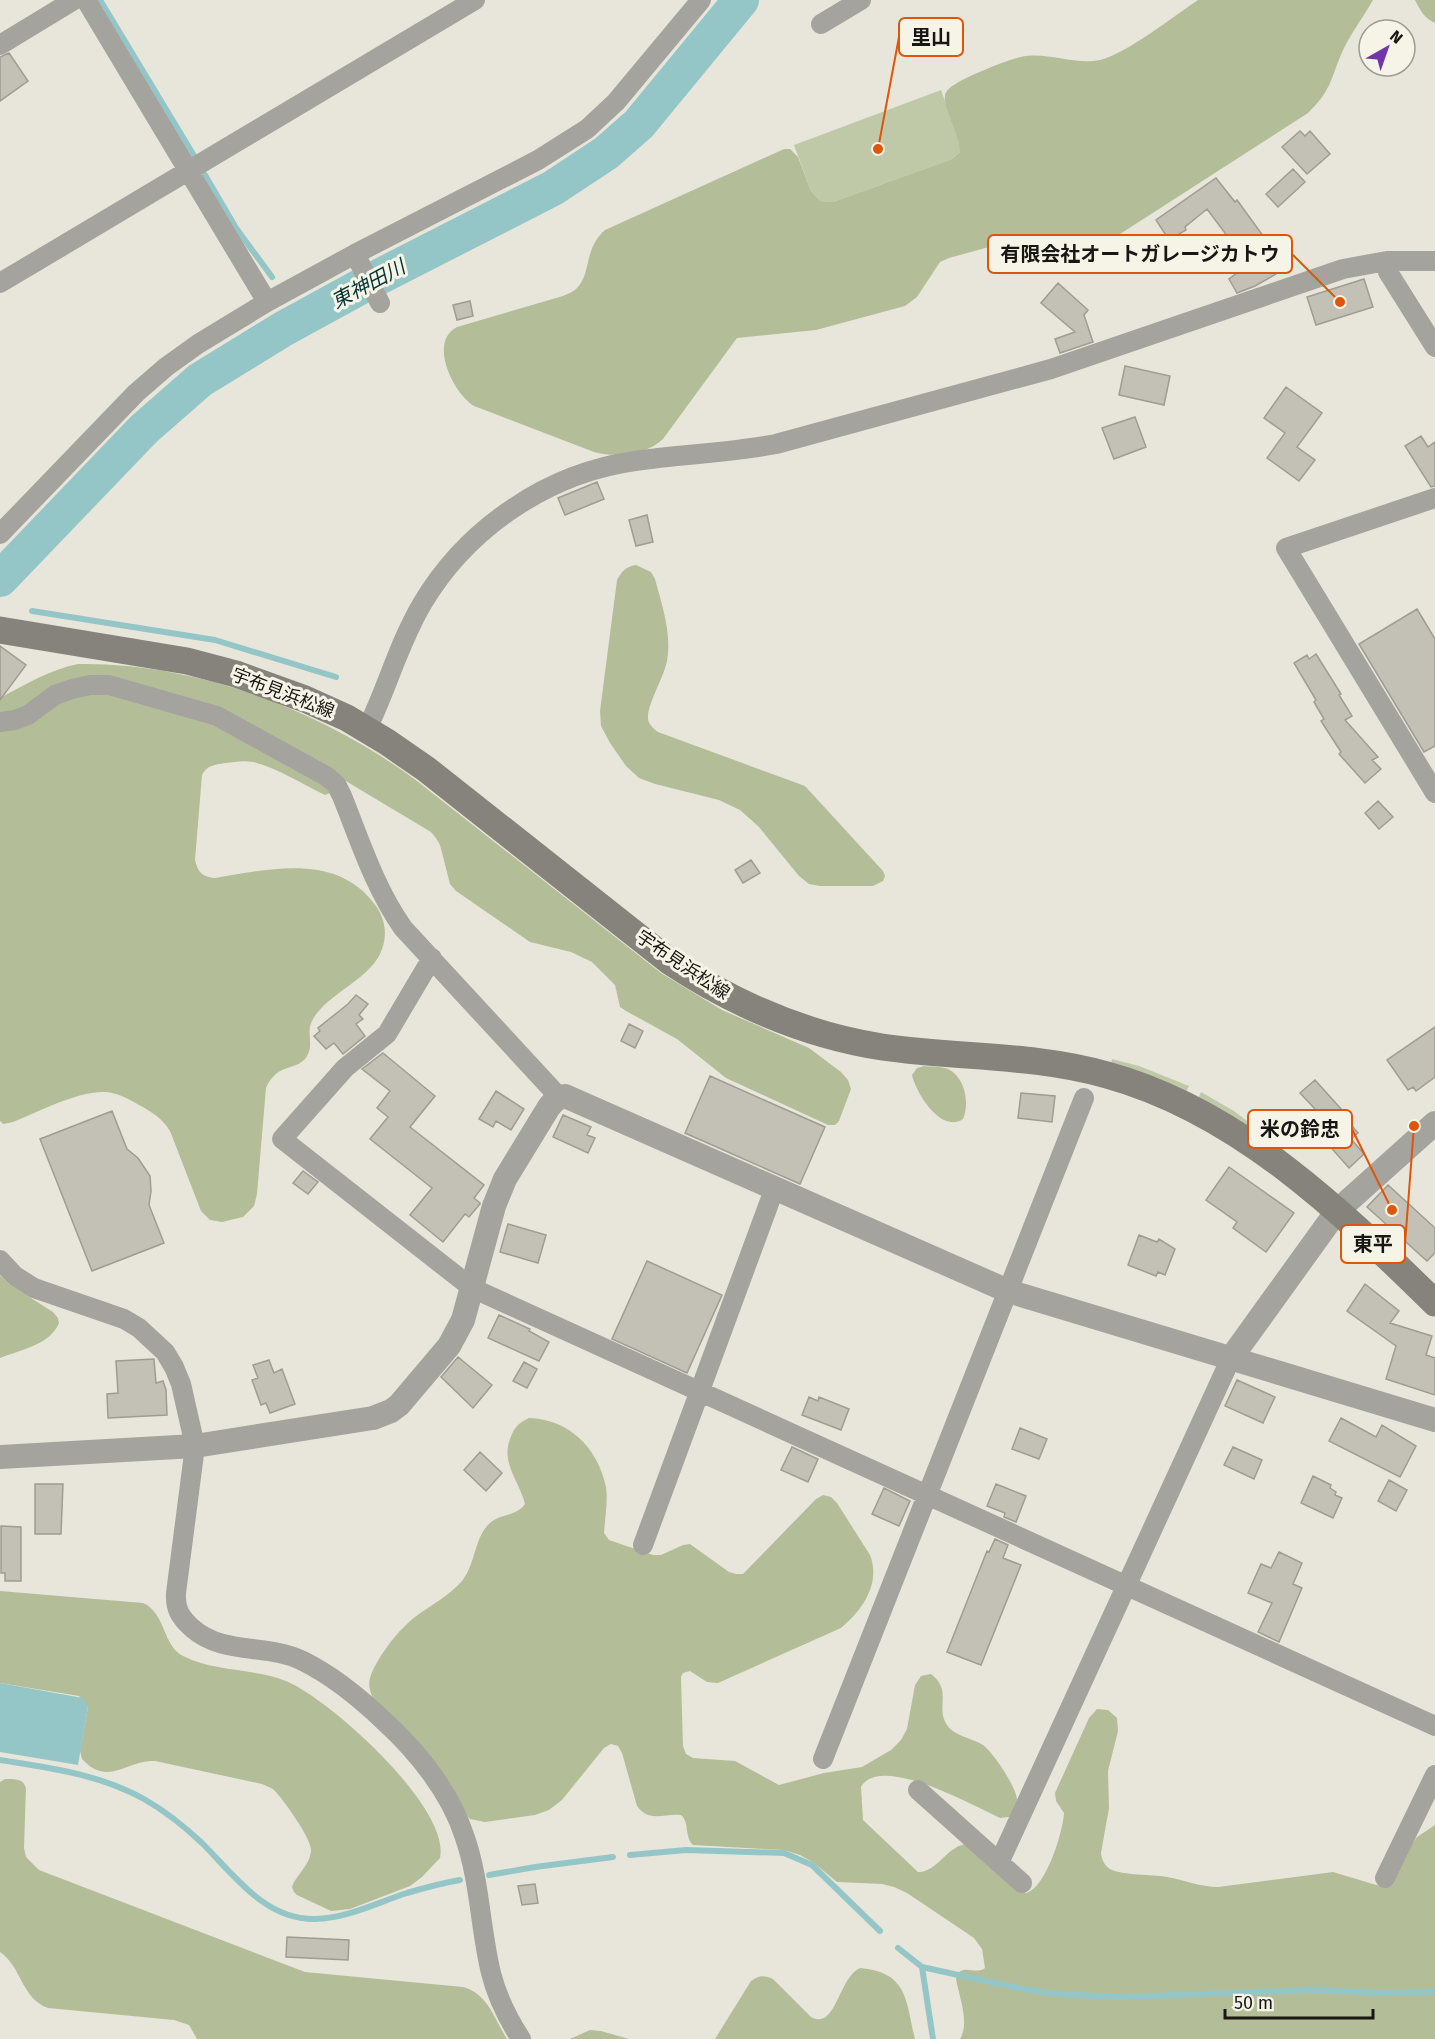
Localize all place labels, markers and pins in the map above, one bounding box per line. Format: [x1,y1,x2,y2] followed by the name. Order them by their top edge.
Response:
[899,18,963,56] callout: 里山
[988,235,1292,273] callout: 有限会社オートガレージカトウ
[1248,1110,1352,1148] callout: 米の鈴忠
[1341,1225,1405,1263] callout: 東平

